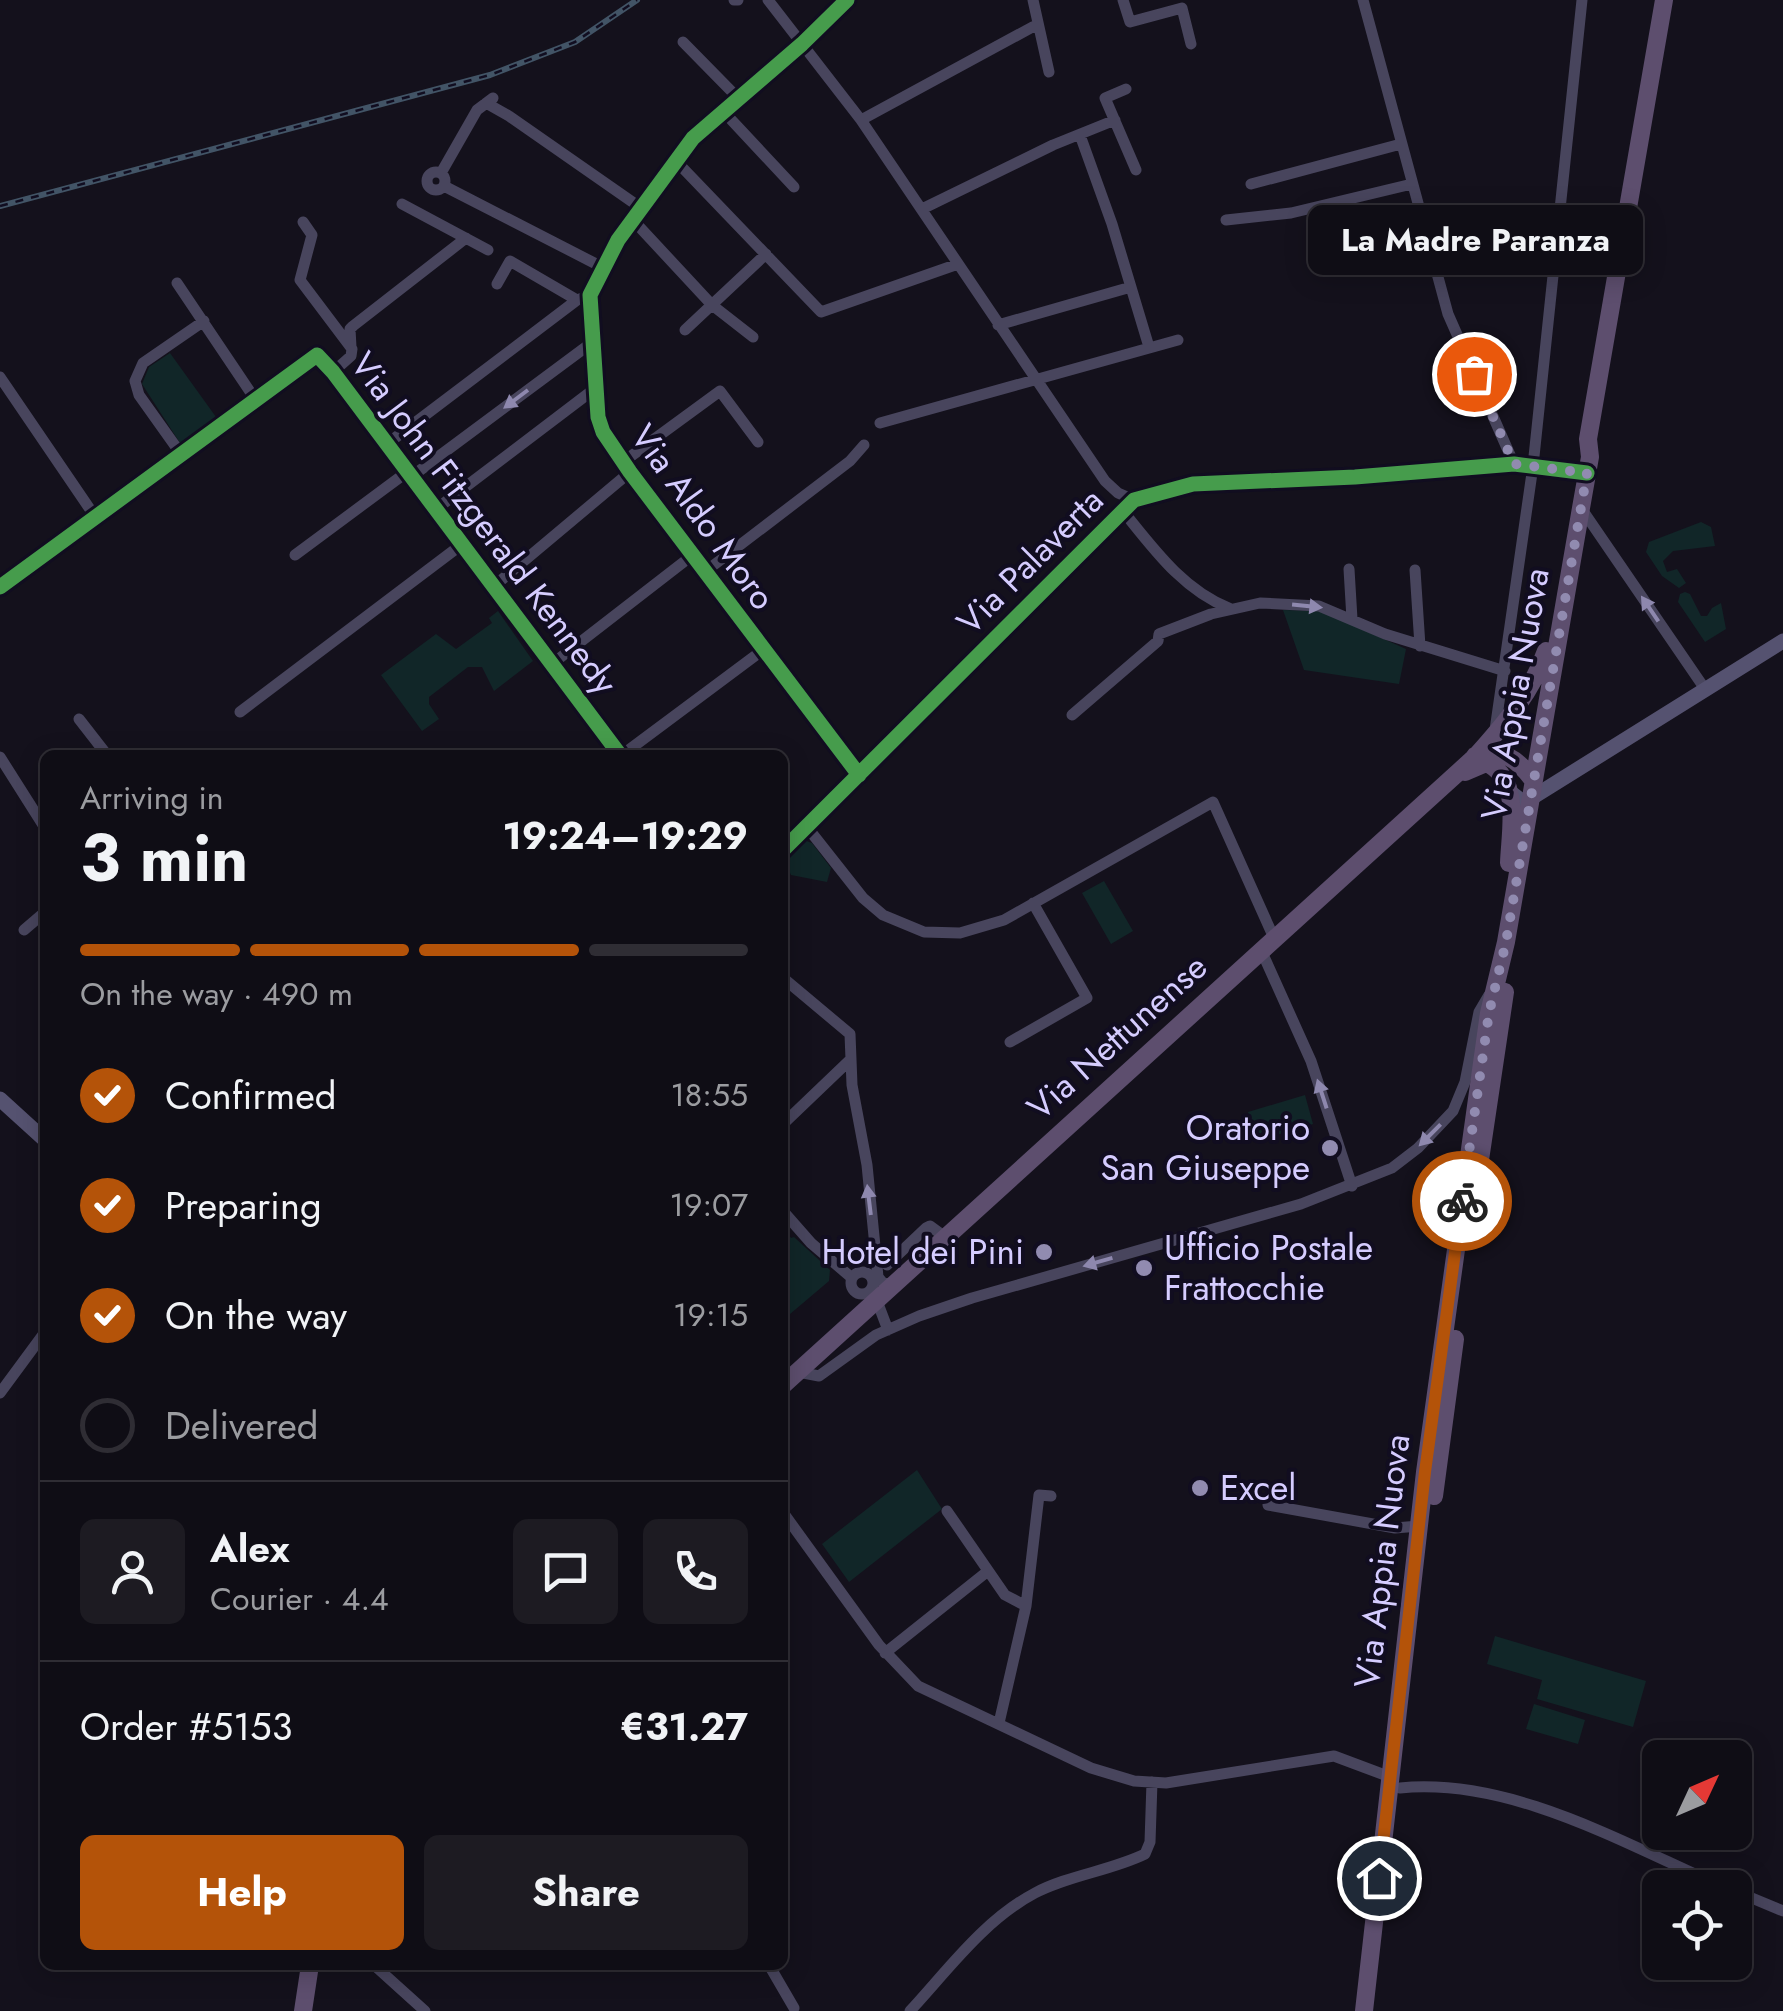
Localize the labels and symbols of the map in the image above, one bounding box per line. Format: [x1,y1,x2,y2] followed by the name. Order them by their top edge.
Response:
[1306,204,1642,274] callout: La Madre Paranza
[1432,332,1517,417] pin
[339,341,630,705] street label: Via John Fitzgerald Kennedy
[503,389,529,409] one-way arrow
[619,414,787,620] street label: Via Aldo Moro
[945,476,1115,646] street label: Via Palaverta
[1468,564,1562,824] street label: Via Appia Nuova
[1641,595,1659,622] one-way arrow
[1292,598,1323,614] one-way arrow
[1016,943,1218,1131] street label: Via Nettunense
[1313,1078,1328,1108] one-way arrow
[1100,1103,1310,1193] place label: Oratorio San Giuseppe
[1419,1123,1443,1147] one-way arrow
[1319,1137,1341,1159] marker: Oratorio San Giuseppe
[1412,1151,1512,1251] courier
[861,1184,877,1216] one-way arrow
[1164,1223,1373,1313] place label: Ufficio Postale Frattocchie
[822,1227,1024,1277] place label: Hotel dei Pini
[1033,1241,1055,1263] marker: Hotel dei Pini
[1082,1255,1113,1271] one-way arrow
[1133,1257,1155,1279] marker: Ufficio Postale Frattocchie
[1342,1431,1422,1691] street label: Via Appia Nuova
[1220,1463,1296,1513] place label: Excel
[1189,1477,1211,1499] marker: Excel
[1642,1740,1752,1850] north arrow
[1337,1836,1422,1921] pin

